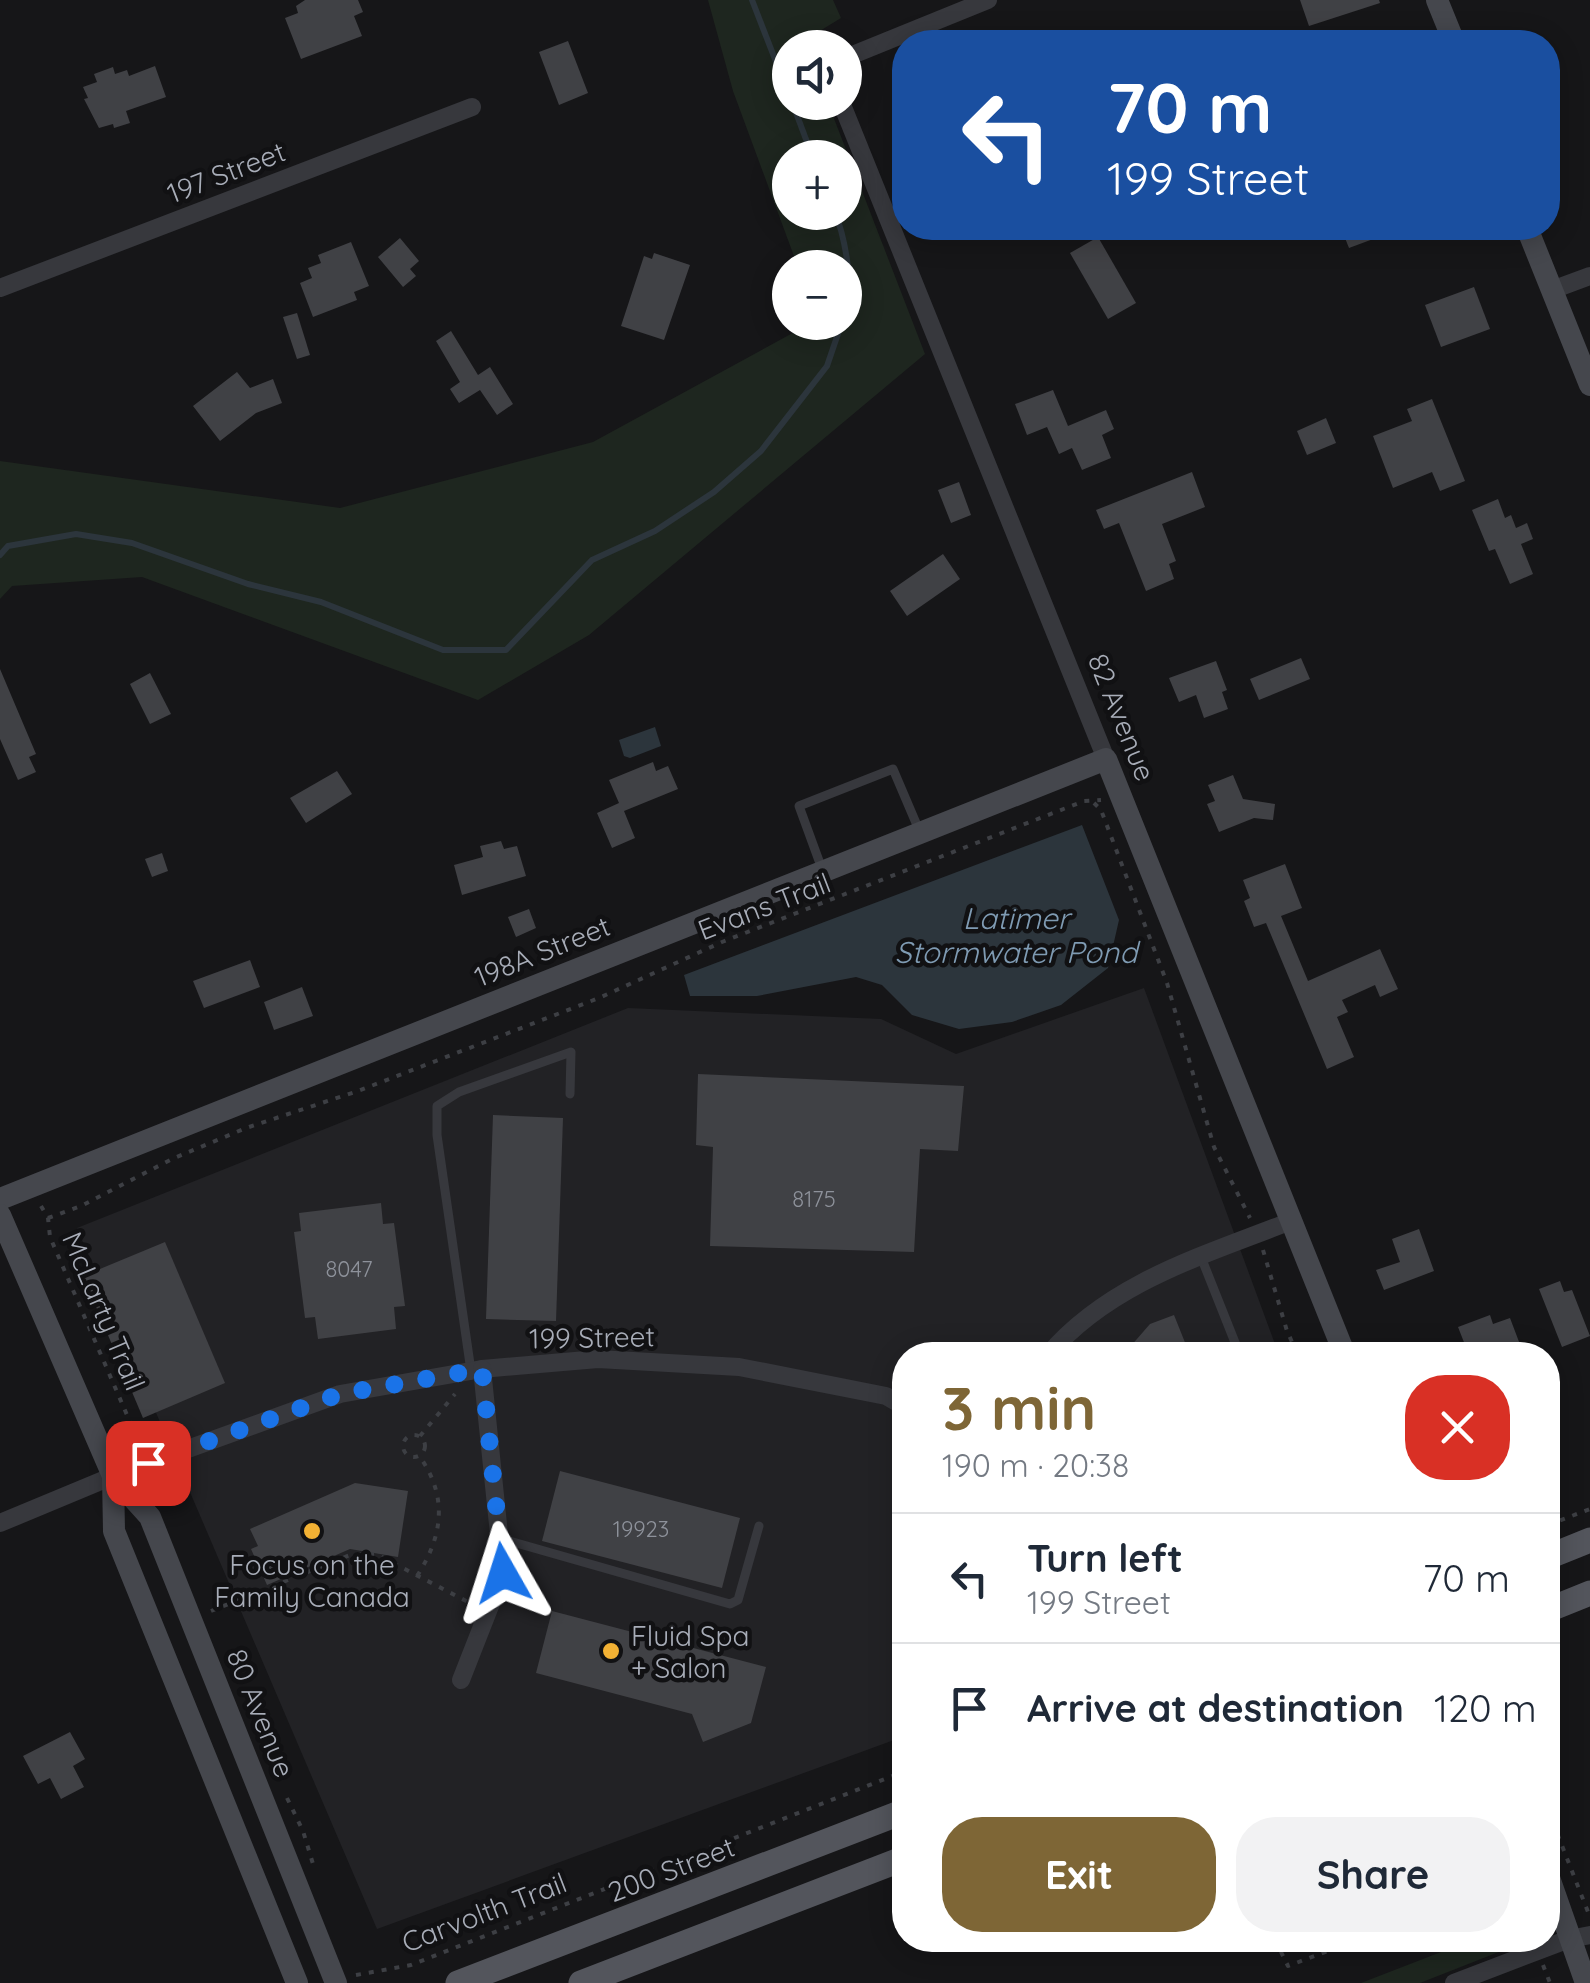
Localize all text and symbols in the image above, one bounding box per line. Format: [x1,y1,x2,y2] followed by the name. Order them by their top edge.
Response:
[772,30,862,340] map controls
[772,30,862,120] button: sound
[1107,63,1273,151] text: 70 m
[942,70,1072,200] icon: left
[162,133,290,211] street label: 197 Street
[772,140,862,230] button: +
[1107,150,1309,206] text: 199 Street
[772,250,862,340] button: −
[1081,648,1163,786] street label: 82 Avenue
[693,865,835,947] street label: Evans Trail
[895,899,1141,971] water label: Latimer Stormwater Pond
[469,908,615,994] street label: 198A Street
[792,1185,836,1213] house number: 8175
[55,1227,153,1395] street label: McLarty Trail
[325,1255,373,1283] house number: 8047
[529,1318,655,1356] street label: 199 Street
[942,1370,1096,1445] text: 3 min
[1405,1375,1510,1480] button: close
[106,1421,191,1506] pin
[121,1436,176,1491] icon: arrive
[942,1445,1129,1485] text: 190 m · 20:38
[613,1515,669,1543] house number: 19923
[301,1520,323,1542] marker: Focus on the Family Canada
[451,1521,555,1625] position arrow
[1027,1534,1183,1582] text: Turn left
[214,1547,410,1614] place label: Focus on the Family Canada
[942,1551,997,1606] icon: left
[1423,1554,1510,1602] text: 70 m
[1027,1582,1171,1622] text: 199 Street
[631,1618,749,1685] place label: Fluid Spa + Salon
[600,1640,622,1662] marker: Fluid Spa + Salon
[219,1644,303,1782] street label: 80 Avenue
[942,1681,997,1736] icon: arrive
[1027,1684,1404,1732] text: Arrive at destination
[1434,1684,1537,1732] text: 120 m
[942,1817,1216,1932] button: Exit
[1236,1817,1510,1932] button: Share
[603,1829,739,1909] street label: 200 Street
[397,1865,571,1959] street label: Carvolth Trail

